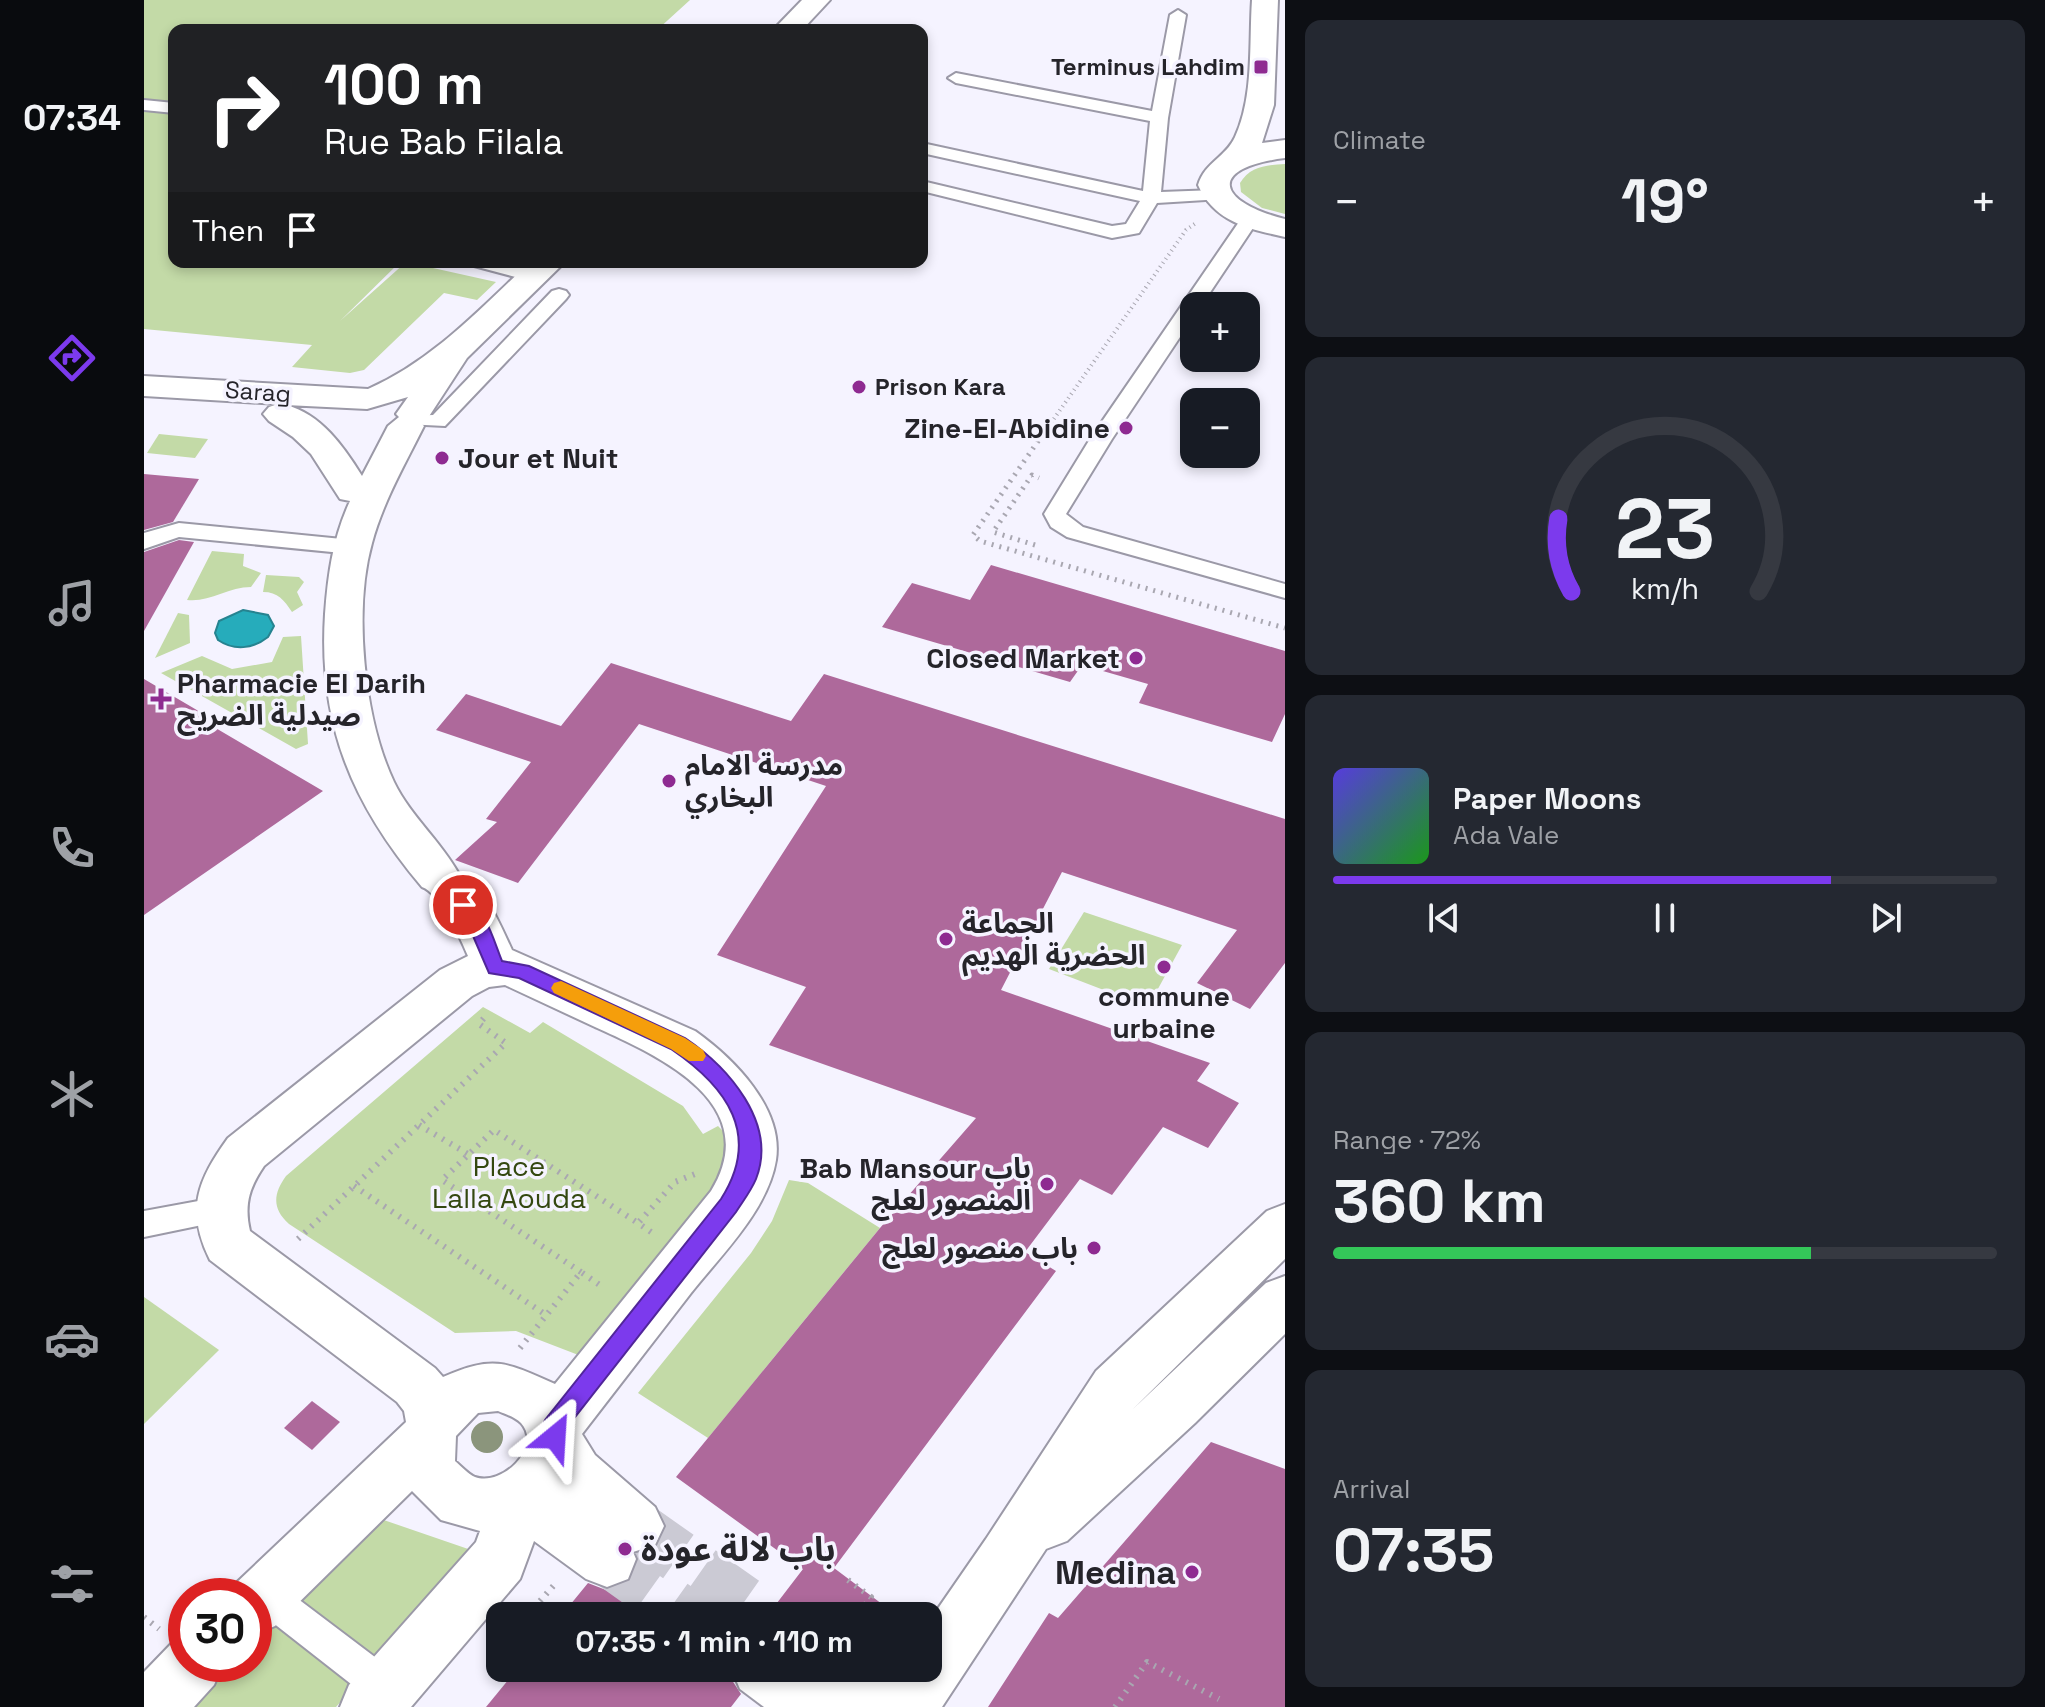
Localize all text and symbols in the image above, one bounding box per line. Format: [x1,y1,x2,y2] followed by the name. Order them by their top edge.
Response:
[324,49,484,120] text: 100 m
[1051,51,1245,82] place label: Terminus Lahdim
[192,56,296,160] icon: right
[1252,58,1270,76] marker: Terminus Lahdim
[23,95,121,141] text: 07:34
[324,119,564,165] text: Rue Bab Filala
[1333,123,1426,157] text: Climate
[1621,163,1709,240] text: 19°
[1333,174,1360,230] text: −
[1970,174,1997,230] text: +
[280,208,324,252] icon: arrive
[192,211,264,250] text: Then
[1180,292,1260,468] map controls
[1180,292,1260,372] button: +
[44,330,100,386] icon: directions
[875,371,1006,402] place label: Prison Kara
[224,374,292,409] street label: Sarag
[850,378,868,396] marker: Prison Kara
[1180,388,1260,468] button: −
[904,410,1110,446] place label: Zine-El-Abidine
[1117,419,1135,437] marker: Zine-El-Abidine
[458,440,618,476] place label: Jour et Nuit
[433,449,451,467] marker: Jour et Nuit
[1615,476,1715,582] text: 23
[1631,571,1699,607] text: km/h
[44,575,100,631] icon: music
[926,640,1120,676] place label: Closed Market
[1127,649,1145,667] marker: Closed Market
[177,665,426,736] place label: Pharmacie El Darih صيدلية الضريح
[152,690,170,708] marker: Pharmacie El Darih صيدلية الضريح
[685,747,843,819] place label: مدرسة الامام البخاري
[660,772,678,790] marker: مدرسة الامام البخاري
[1453,779,1642,818] text: Paper Moons
[1453,818,1559,852] text: Ada Vale
[44,820,100,876] icon: phone
[429,871,497,939] pin
[441,883,485,927] icon: arrive
[1422,896,1466,940] icon: previous
[1643,896,1687,940] icon: pause
[1864,896,1908,940] icon: next
[962,905,1145,977] place label: الجماعة الحضرية الهديم
[937,930,955,948] marker: الجماعة الحضرية الهديم
[1155,958,1173,976] marker: commune urbaine
[1098,978,1230,1046] place label: commune urbaine
[44,1066,100,1122] icon: climate
[1333,1123,1481,1157] text: Range · 72%
[432,1148,586,1216] park label: Place Lalla Aouda
[799,1150,1031,1221] place label: Bab Mansour باب المنصور لعلج
[1333,1163,1546,1240] text: 360 km
[1038,1175,1056,1193] marker: Bab Mansour باب المنصور لعلج
[882,1230,1078,1269] place label: باب منصور لعلج
[1085,1239,1103,1257] marker: باب منصور لعلج
[44,1311,100,1367] icon: car
[513,1395,597,1479] position arrow
[1333,1472,1410,1506] text: Arrival
[1333,1512,1494,1589] text: 07:35
[641,1528,836,1571] place label: باب لالة عودة
[616,1540,634,1558] marker: باب لالة عودة
[1055,1551,1176,1594] place label: Medina
[44,1556,100,1612] icon: filters
[1183,1563,1201,1581] marker: Medina
[168,1578,272,1682] speed limit sign: 30
[575,1622,853,1661] text: 07:35 · 1 min · 110 m

